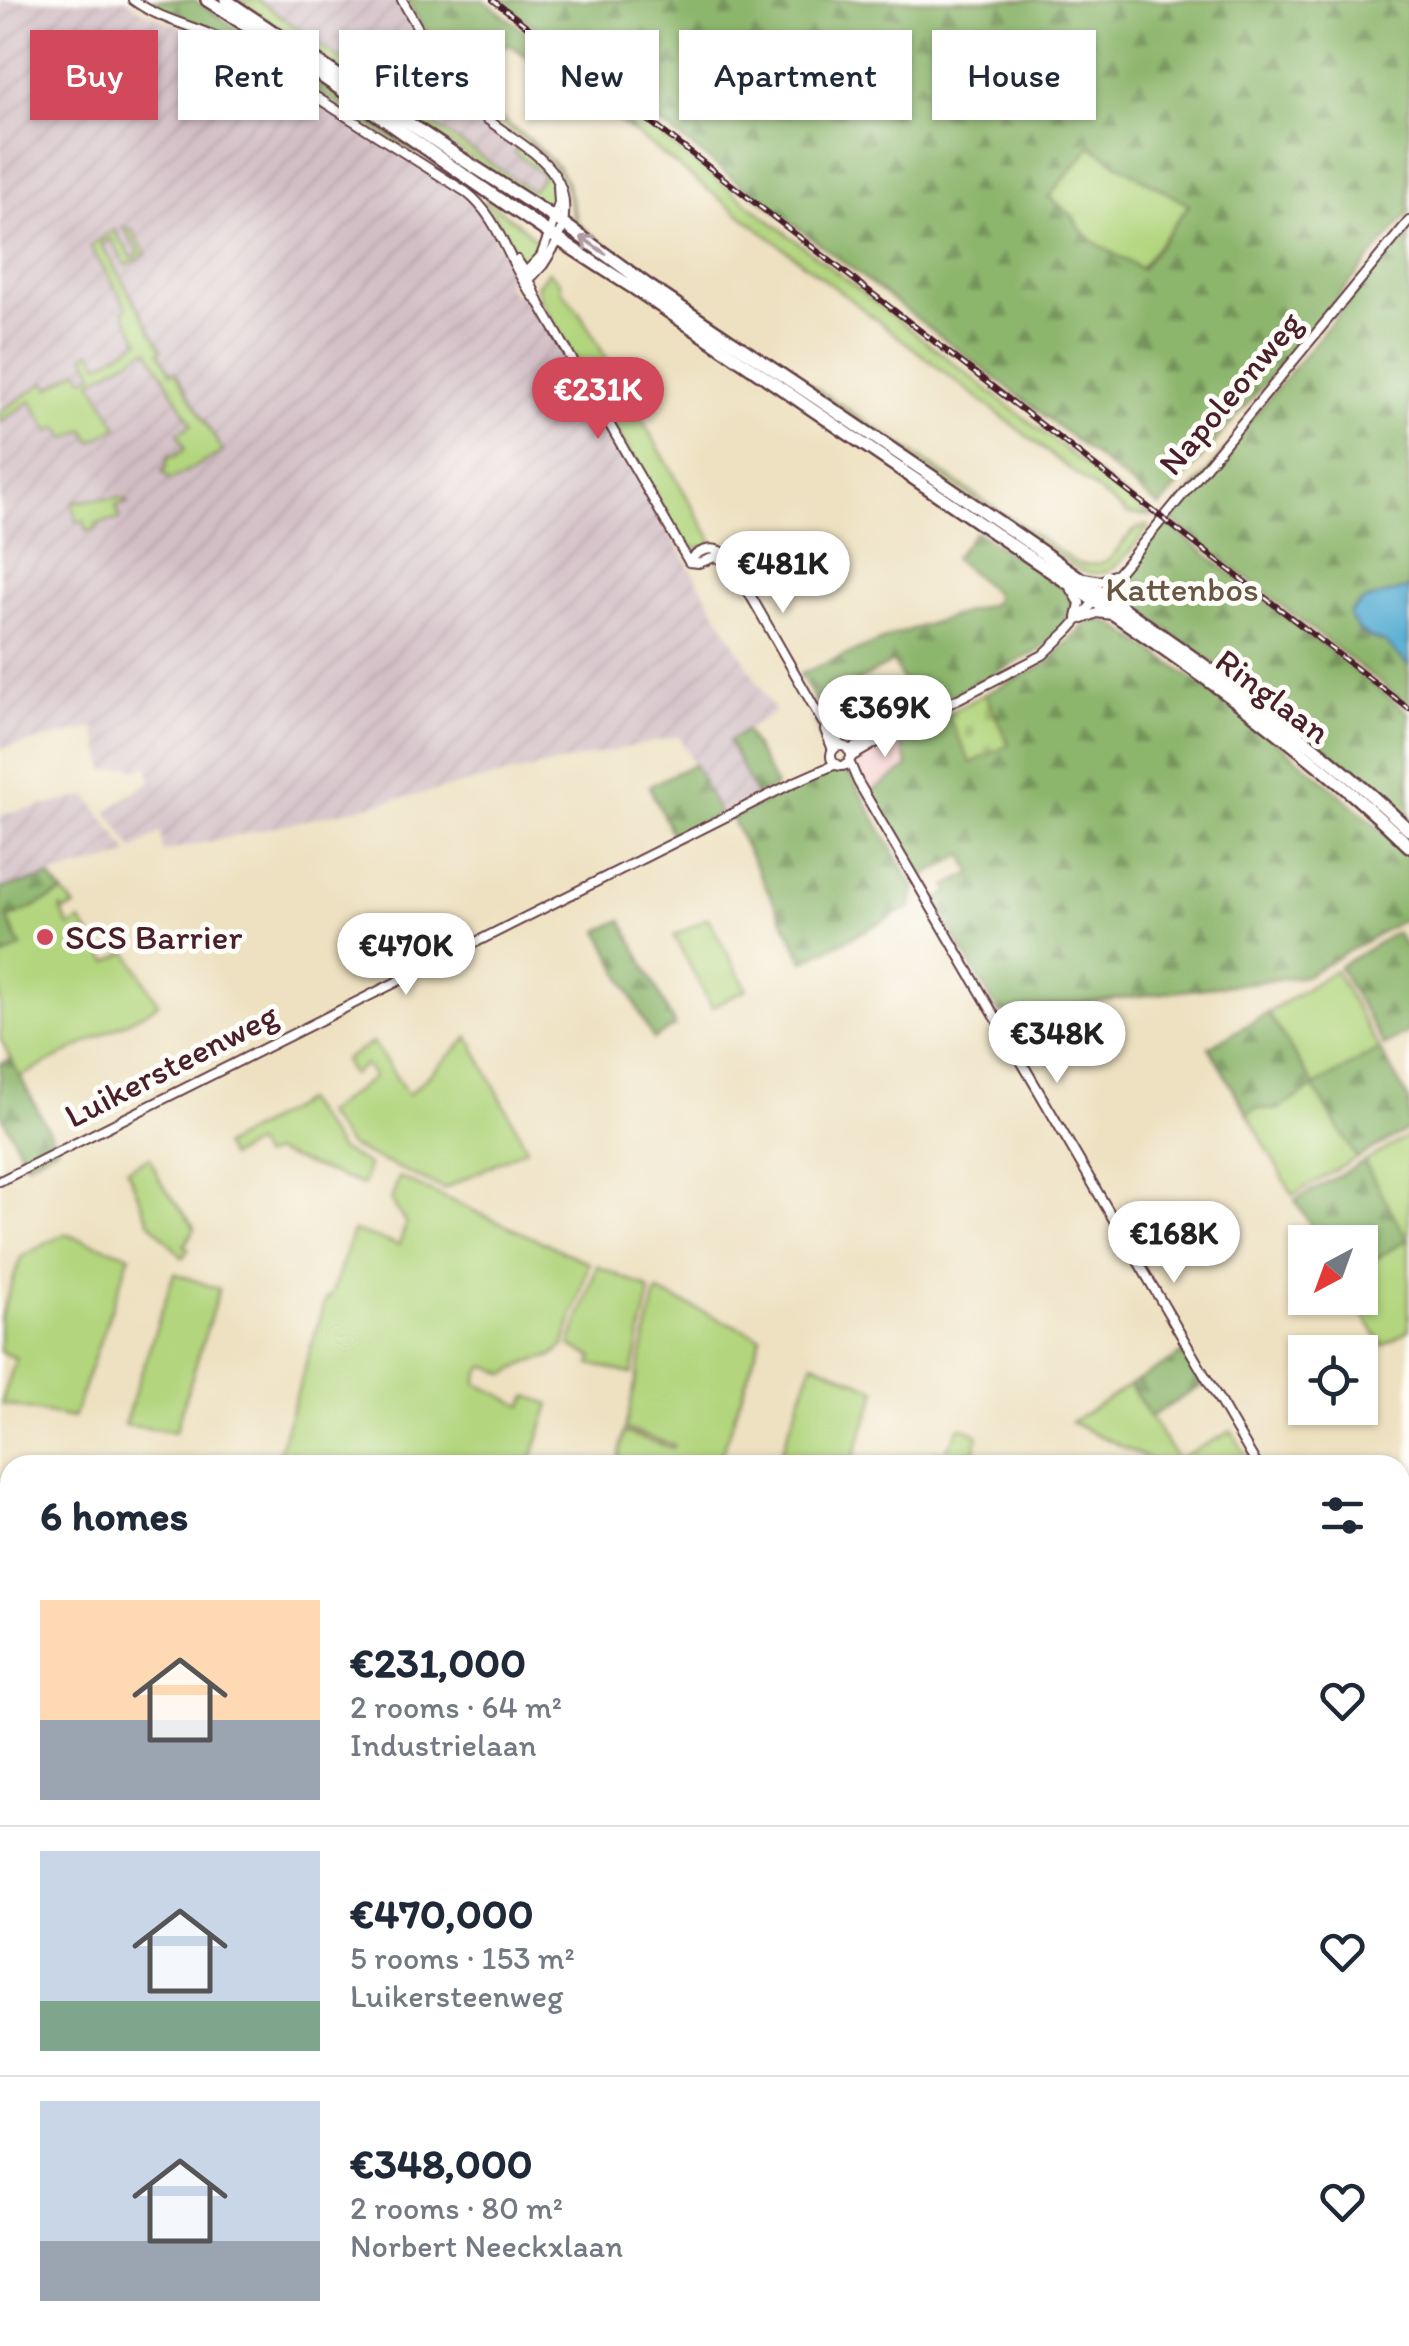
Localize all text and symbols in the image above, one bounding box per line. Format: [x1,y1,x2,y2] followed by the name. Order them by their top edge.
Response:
[30,30,158,120] chip: Buy
[178,30,319,120] chip: Rent
[339,30,505,120] chip: Filters
[525,30,659,120] chip: New
[679,30,912,120] chip: Apartment
[932,30,1096,120] chip: House
[580,235,608,256] one-way arrow
[1149,302,1311,483] street label: Napoleonweg
[528,357,668,442] pin: €231K
[554,370,642,408] text: €231K
[713,531,853,616] pin: €481K
[738,544,828,582] text: €481K
[1105,568,1259,610] park label: Kattenbos
[1207,639,1339,753] street label: Ringlaan
[815,675,955,760] pin: €369K
[840,688,930,726] text: €369K
[336,913,476,998] pin: €470K
[65,916,242,958] place label: SCS Barrier
[34,926,56,948] marker: SCS Barrier
[359,926,453,964] text: €470K
[57,993,285,1137] street label: Luikersteenweg
[987,1001,1127,1086] pin: €348K
[1011,1014,1103,1052] text: €348K
[1104,1201,1244,1286] pin: €168K
[1130,1214,1218,1252] text: €168K
[1288,1225,1378,1315] north arrow
[1288,1225,1378,1425] map controls
[1288,1335,1378,1425] button: locate
[1315,1488,1370,1543] icon: filters
[40,1490,188,1541] text: 6 homes
[350,1637,526,1688] text: €231,000
[120,1640,240,1760] icon: home
[1315,1673,1370,1728] icon: heart
[350,1688,562,1726] text: 2 rooms · 64 m²
[350,1726,537,1764] text: Industrielaan
[350,1888,534,1939] text: €470,000
[120,1891,240,2011] icon: home
[1315,1924,1370,1979] icon: heart
[350,1939,575,1977] text: 5 rooms · 153 m²
[350,1977,563,2015] text: Luikersteenweg
[350,2138,533,2189] text: €348,000
[120,2141,240,2261] icon: home
[1315,2174,1370,2229] icon: heart
[350,2189,563,2227] text: 2 rooms · 80 m²
[350,2227,623,2265] text: Norbert Neeckxlaan

